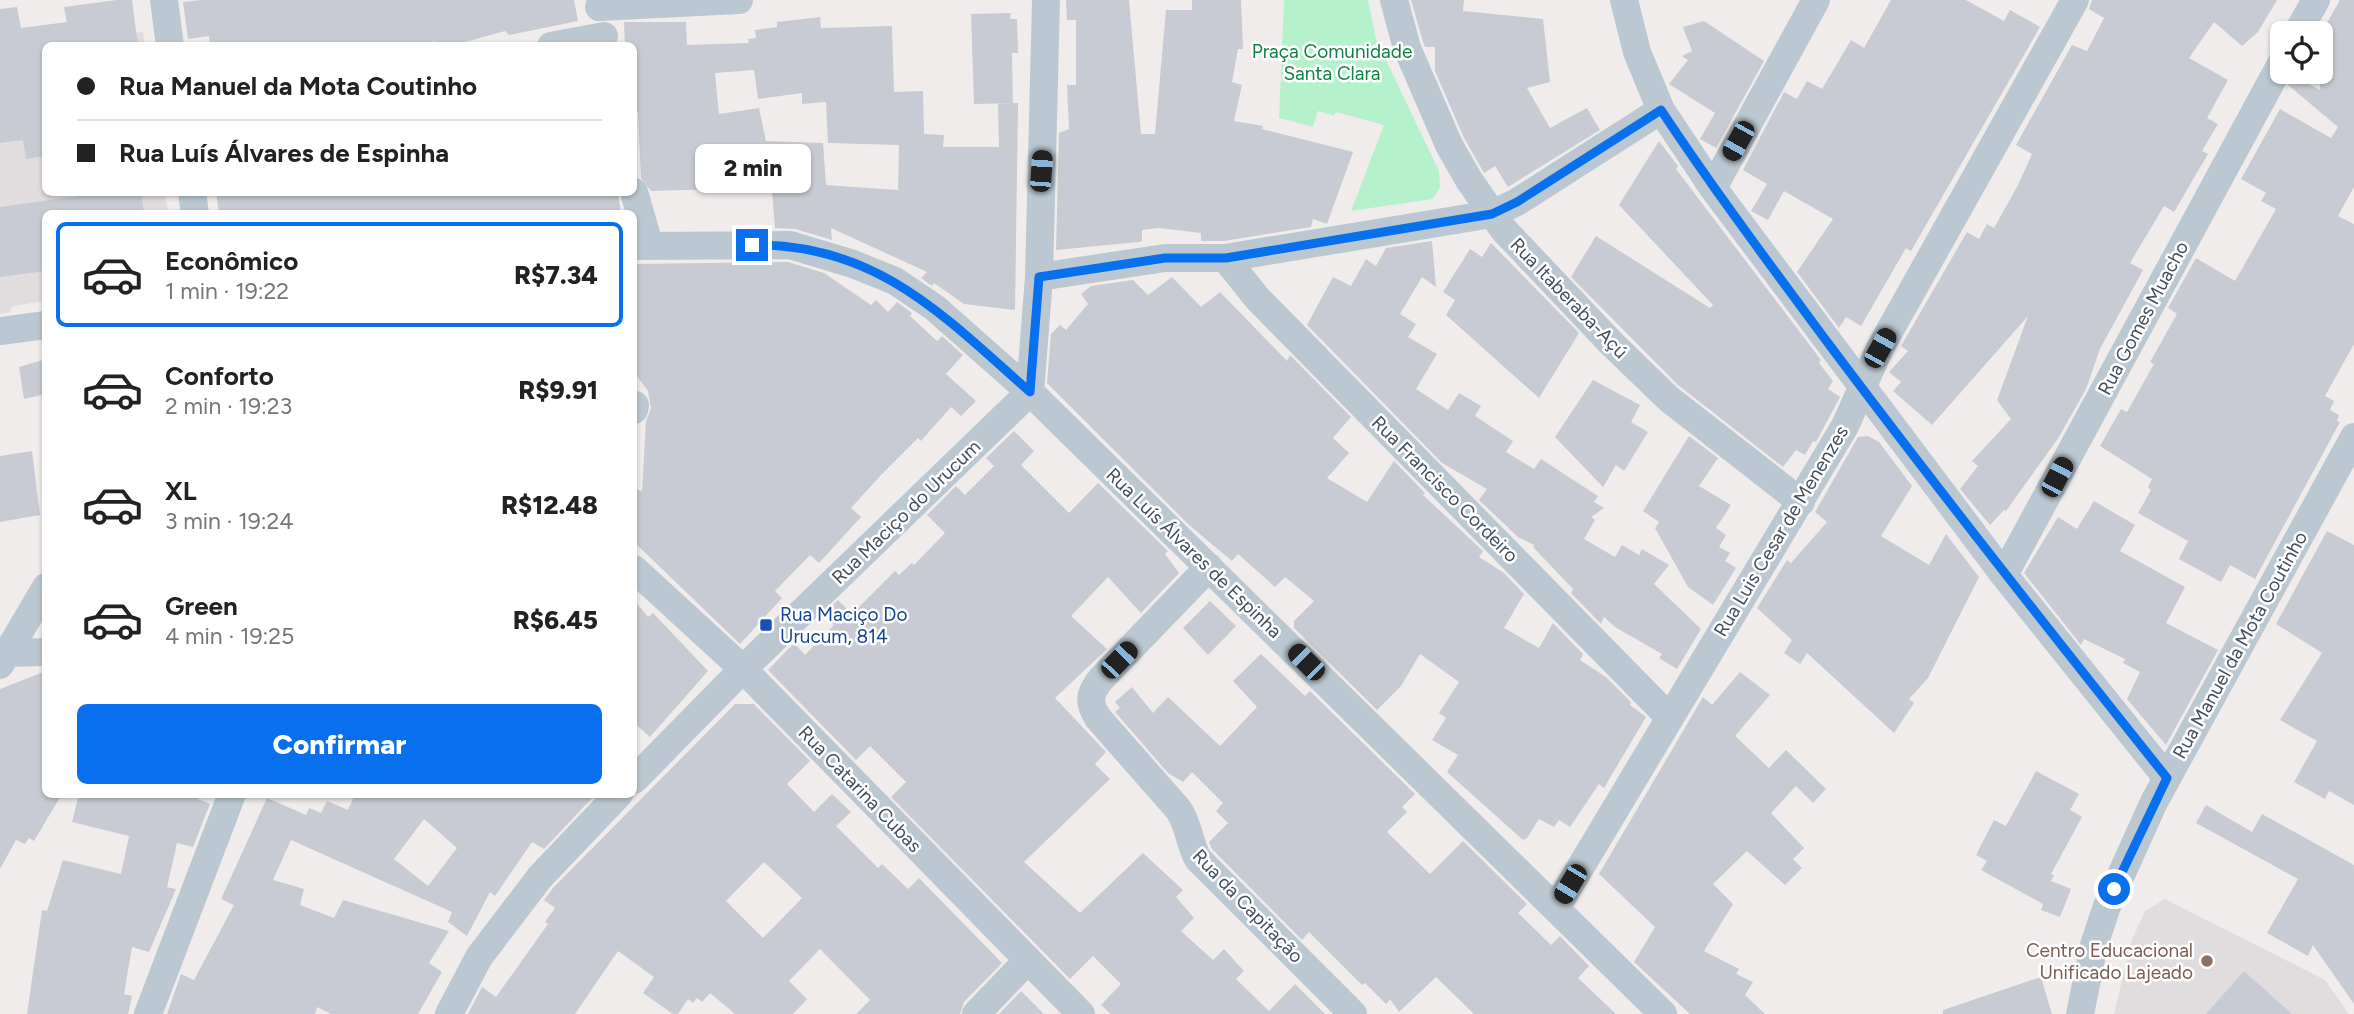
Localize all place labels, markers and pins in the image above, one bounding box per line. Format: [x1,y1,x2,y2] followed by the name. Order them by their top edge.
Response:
[780,603,907,648] place label: Rua Maciço Do Urucum, 814
[758,617,774,633] marker: Rua Maciço Do Urucum, 814
[2026,939,2193,984] place label: Centro Educacional Unificado Lajeado
[2199,953,2215,969] marker: Centro Educacional Unificado Lajeado

